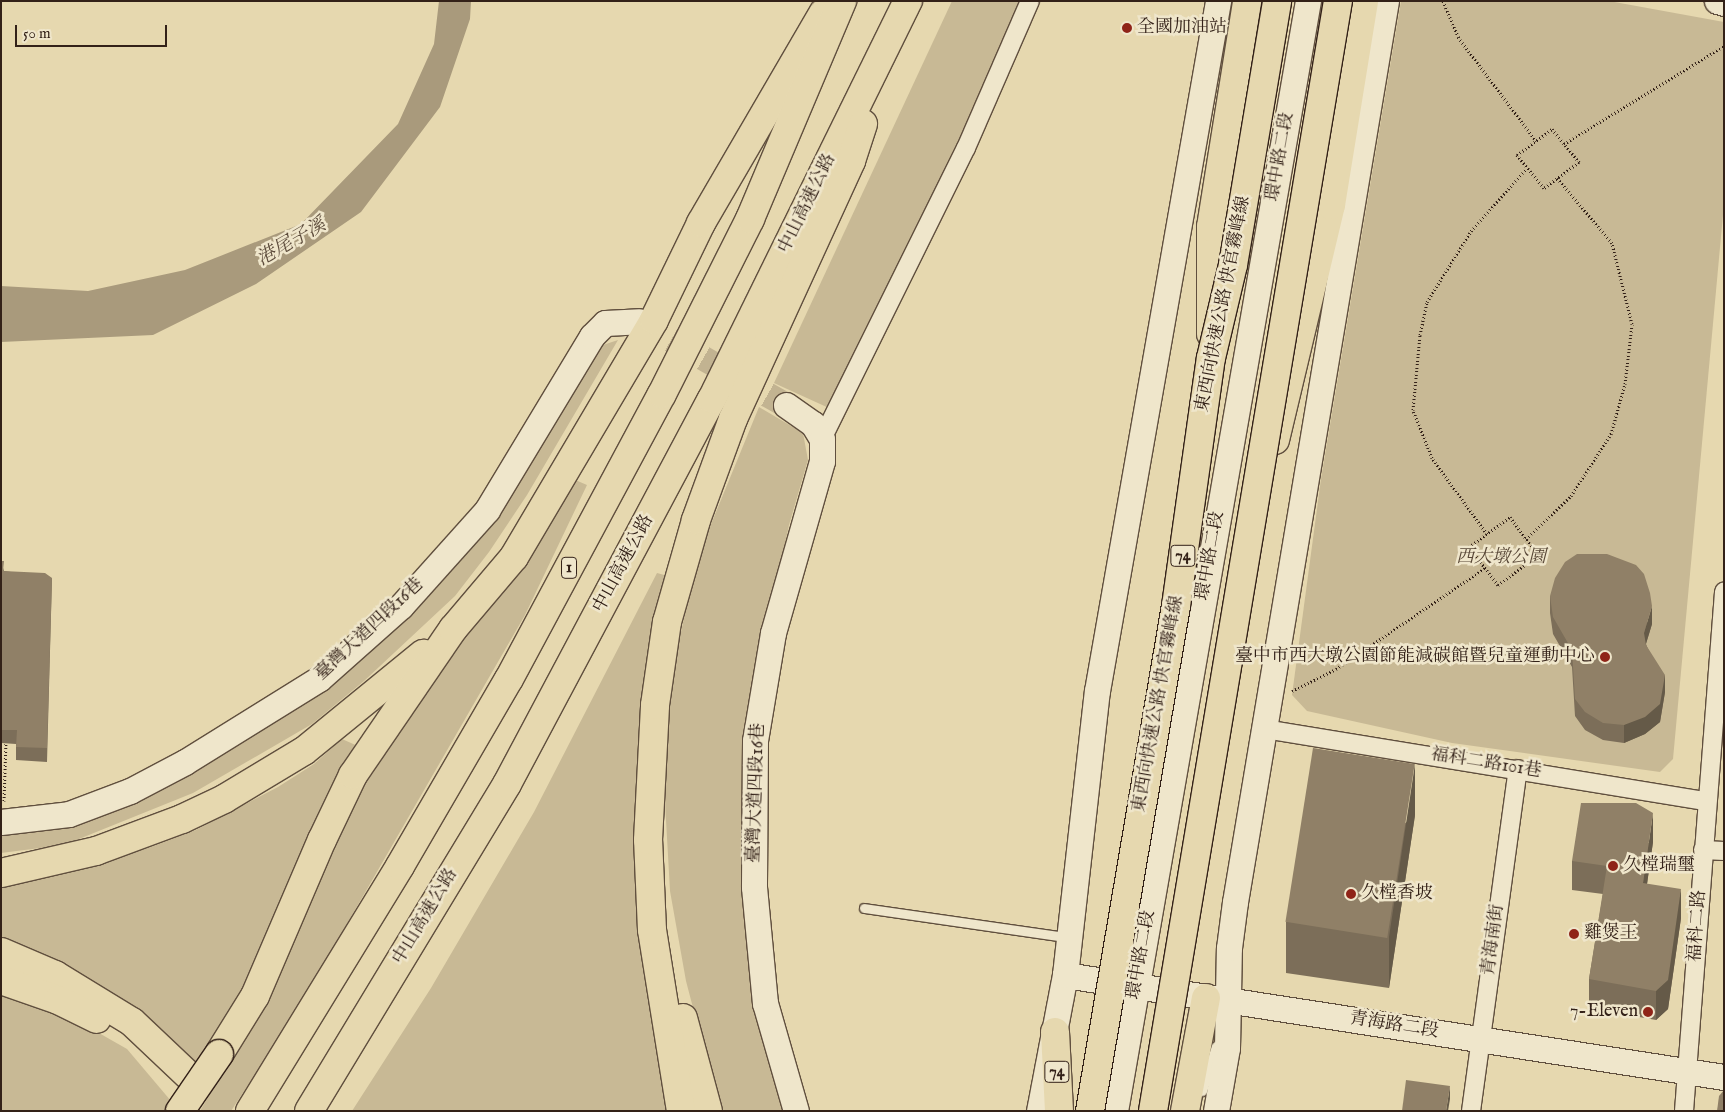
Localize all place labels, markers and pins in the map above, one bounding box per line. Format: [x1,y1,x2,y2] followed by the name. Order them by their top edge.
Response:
[1137,17,1227,39] place label: 全國加油站
[1121,22,1133,34] marker: 全國加油站
[1235,646,1595,668] place label: 臺中市西大墩公園節能減碳館暨兒童運動中心
[1599,651,1611,663] marker: 臺中市西大墩公園節能減碳館暨兒童運動中心
[1623,855,1695,877] place label: 久樘瑞璽
[1607,860,1619,872] marker: 久樘瑞璽
[1361,883,1433,905] place label: 久樘香坡
[1345,888,1357,900] marker: 久樘香坡
[1584,923,1638,945] place label: 雞煲王
[1568,928,1580,940] marker: 雞煲王
[1570,1001,1638,1023] place label: 7-Eleven
[1642,1006,1654,1018] marker: 7-Eleven

